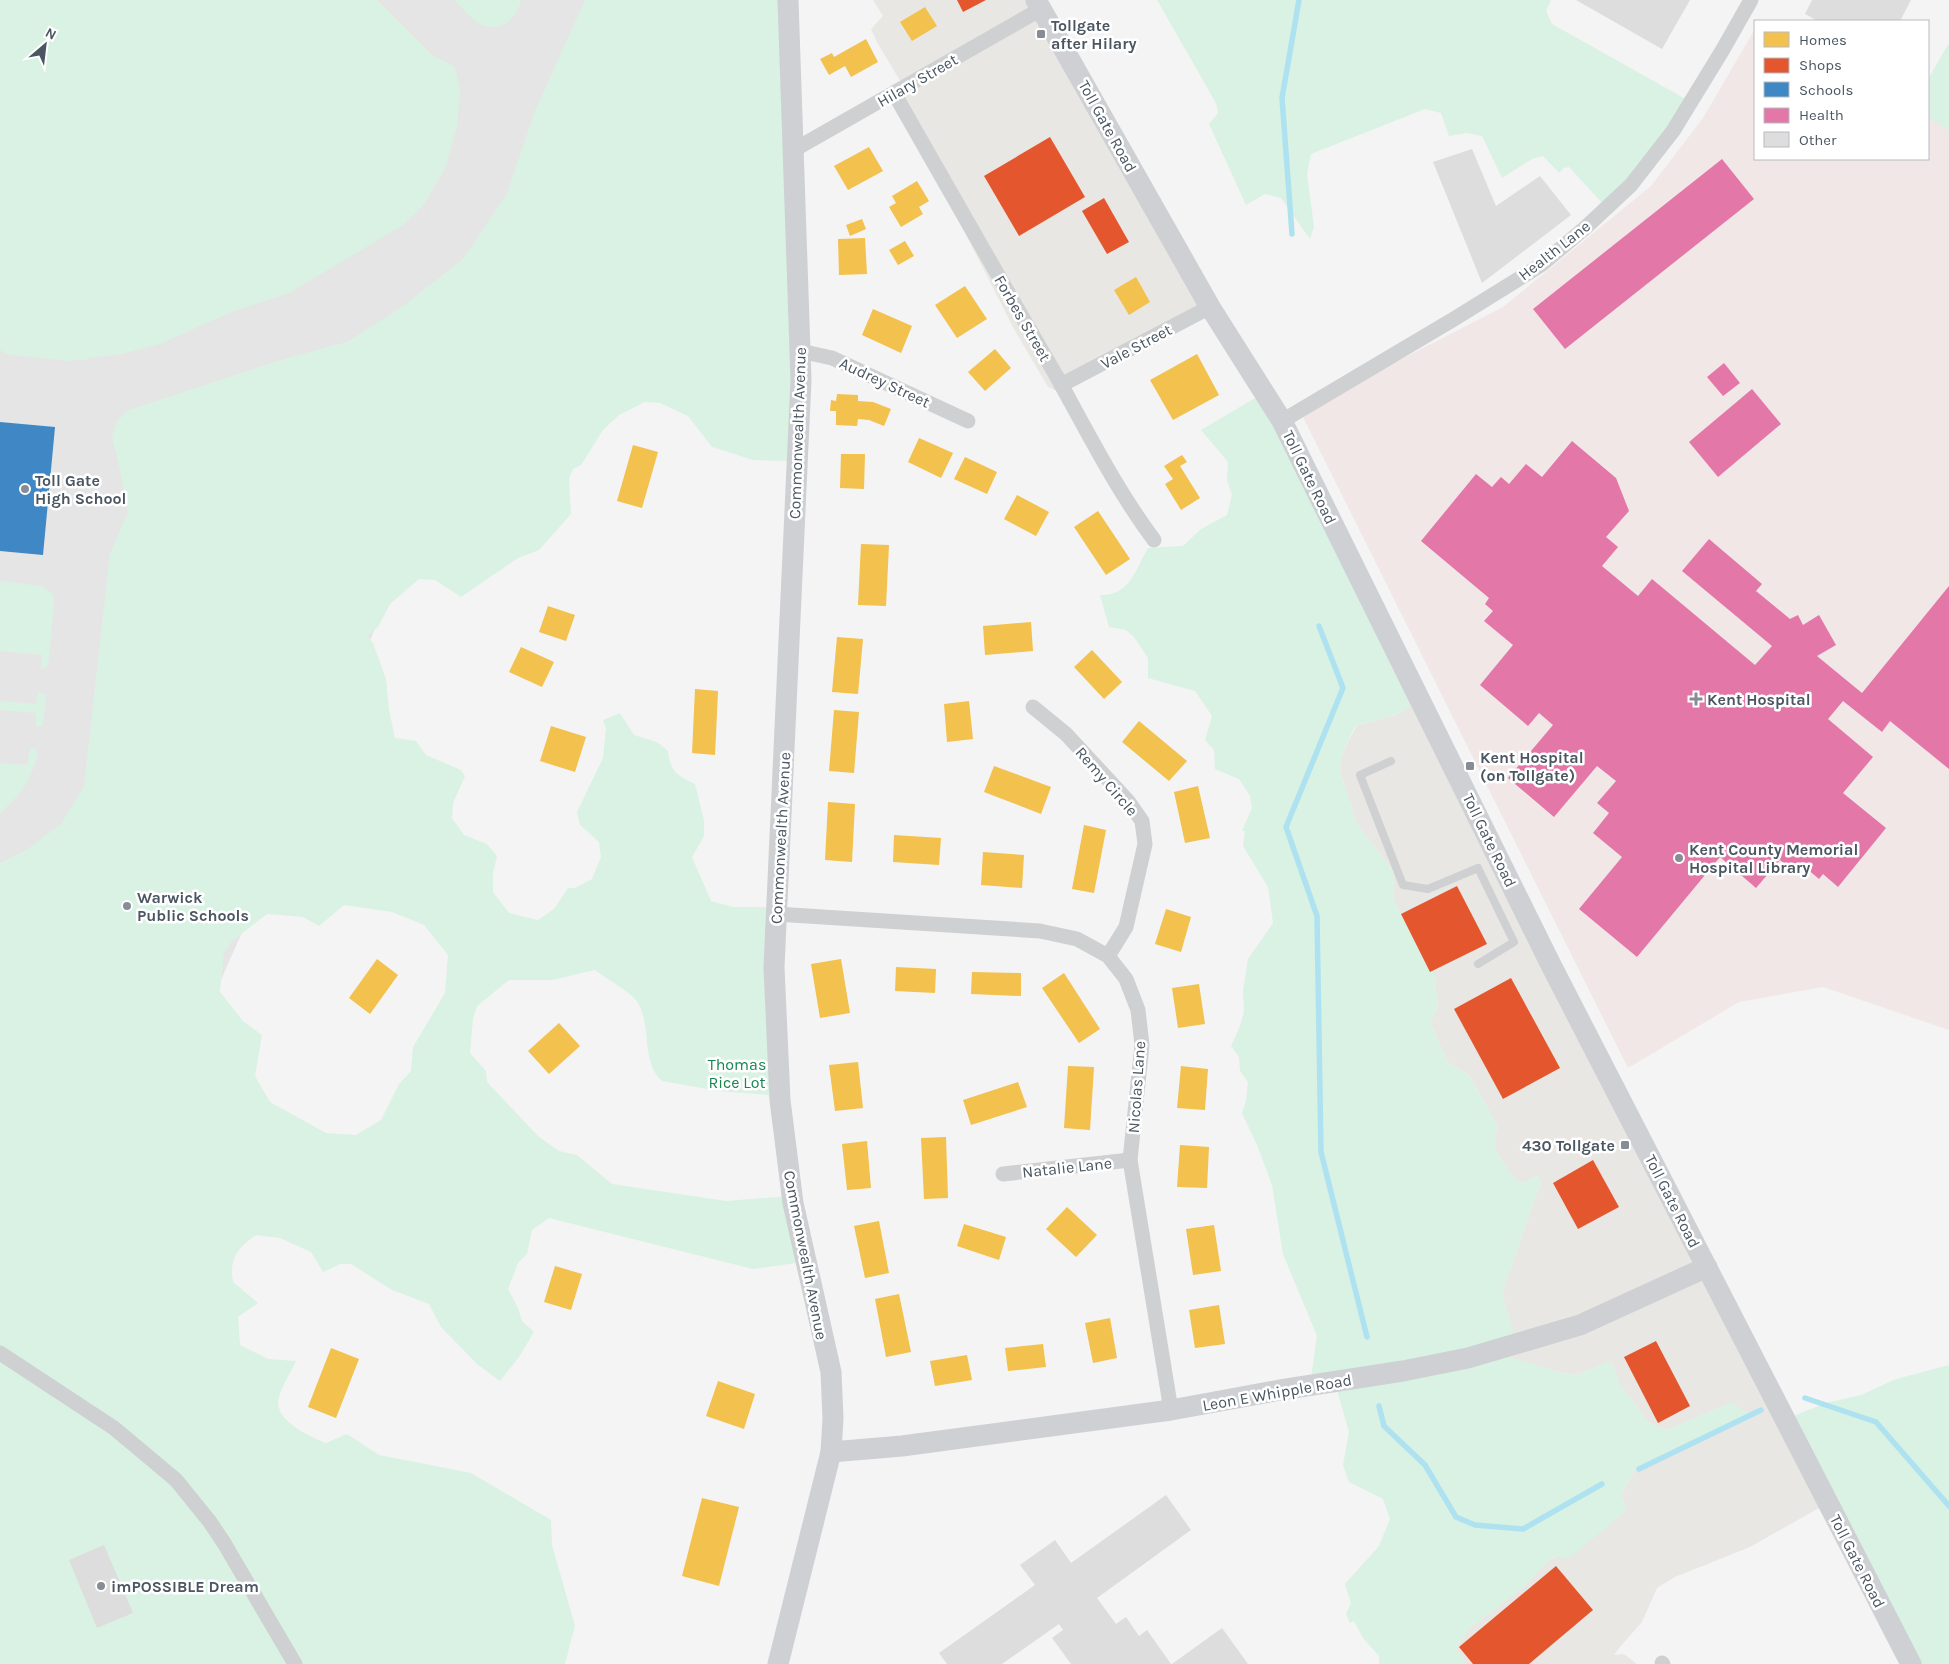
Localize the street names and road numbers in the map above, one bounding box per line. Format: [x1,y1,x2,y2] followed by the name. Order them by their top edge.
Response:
[874,50,961,111] street label: Hilary Street
[1074,77,1141,176] street label: Toll Gate Road
[1515,216,1594,284] street label: Health Lane
[990,272,1055,365] street label: Forbes Street
[1097,320,1175,373] street label: Vale Street
[785,347,810,519] street label: Commonwealth Avenue
[837,353,933,412] street label: Audrey Street
[1279,427,1340,527] street label: Toll Gate Road
[1071,743,1142,820] street label: Remy Circle
[767,752,794,924] street label: Commonwealth Avenue
[1459,790,1520,890] street label: Toll Gate Road
[1124,1040,1149,1134] street label: Nicolas Lane
[1641,1151,1704,1251] street label: Toll Gate Road
[1021,1153,1113,1182] street label: Natalie Lane
[780,1169,831,1341] street label: Commonwealth Avenue
[1201,1370,1353,1415] street label: Leon E Whipple Road
[1826,1511,1889,1611] street label: Toll Gate Road

